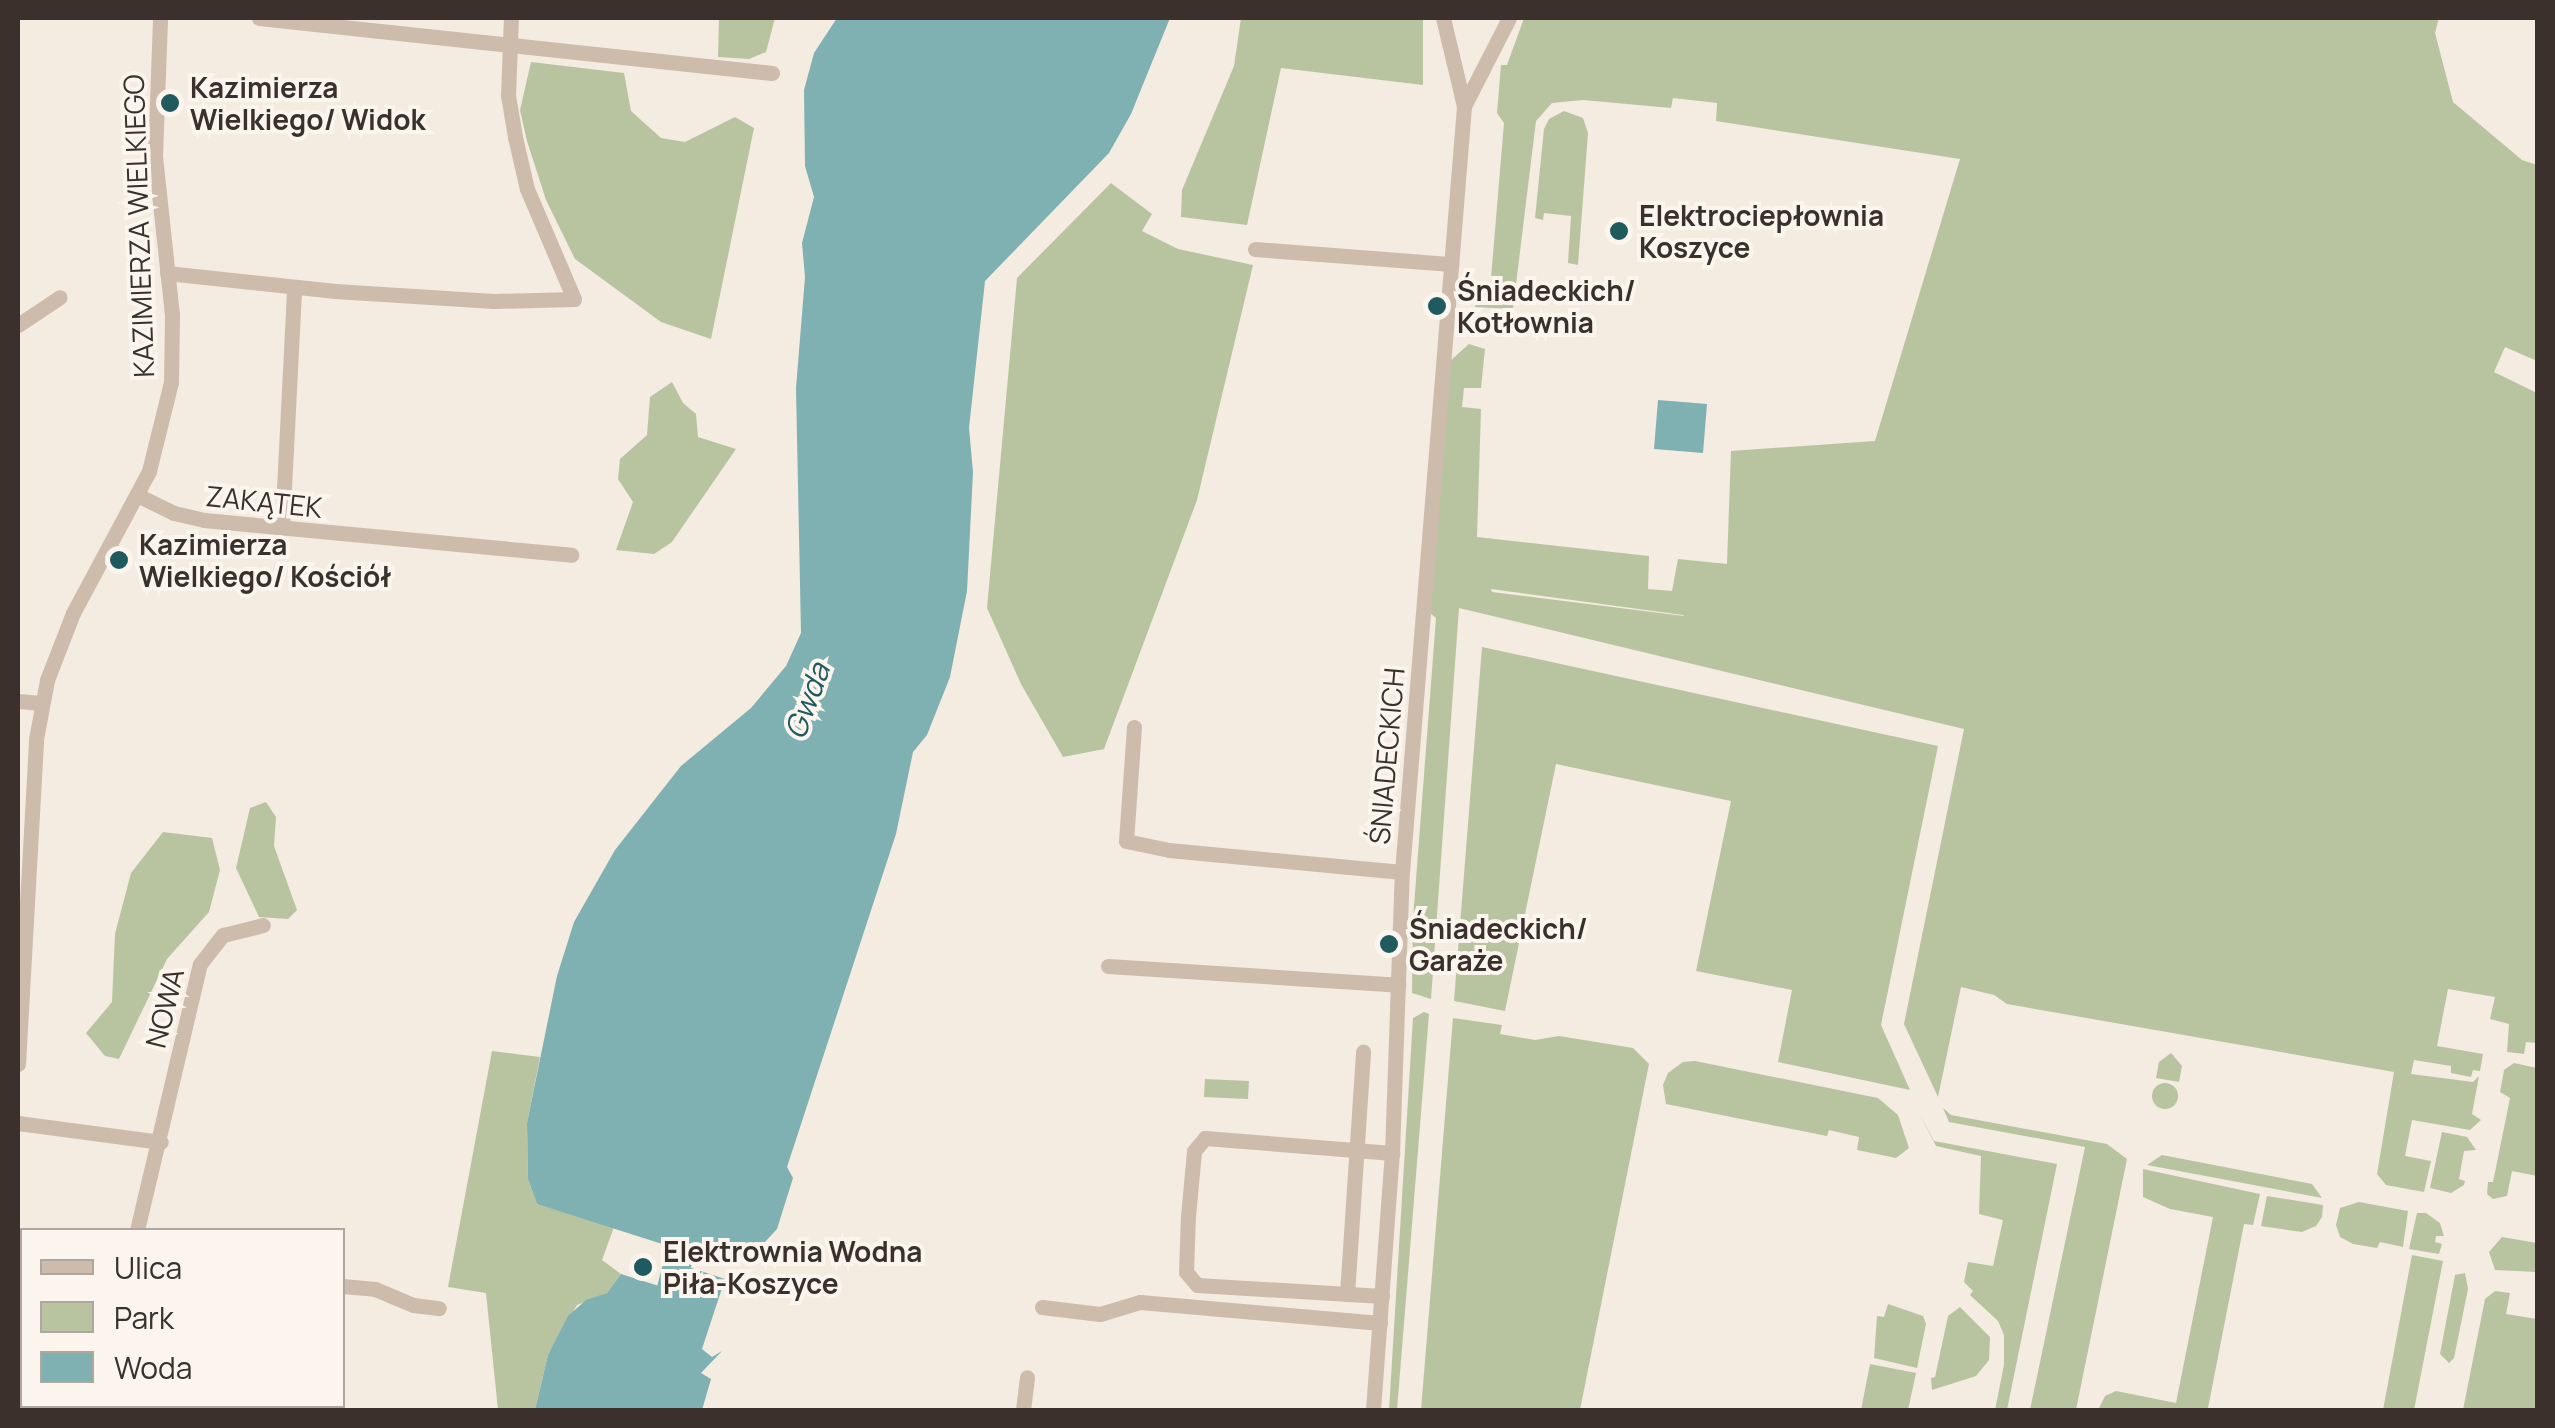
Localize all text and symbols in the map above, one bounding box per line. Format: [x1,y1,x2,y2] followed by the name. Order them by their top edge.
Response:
[190,70,426,136] place label: Kazimierza Wielkiego/ Widok
[116,74,160,378] street label: KAZIMIERZA WIELKIEGO
[159,92,181,114] marker: Kazimierza Wielkiego/ Widok
[1639,198,1884,264] place label: Elektrociepłownia Koszyce
[1608,220,1630,242] marker: Elektrociepłownia Koszyce
[1457,273,1636,339] place label: Śniadeckich/ Kotłownia
[1426,295,1448,317] marker: Śniadeckich/ Kotłownia
[204,478,324,524] street label: ZAKĄTEK
[139,527,391,593] place label: Kazimierza Wielkiego/ Kościół
[108,549,130,571] marker: Kazimierza Wielkiego/ Kościół
[777,658,837,744] water label: Gwda
[1362,666,1410,846] street label: ŚNIADECKICH
[1409,911,1588,977] place label: Śniadeckich/ Garaże
[1378,933,1400,955] marker: Śniadeckich/ Garaże
[138,965,190,1051] street label: NOWA
[20,1228,345,1408] legend
[663,1234,922,1300] place label: Elektrownia Wodna Piła-Koszyce
[114,1247,182,1288] text: Ulica
[632,1256,654,1278] marker: Elektrownia Wodna Piła-Koszyce
[114,1297,174,1338] text: Park
[114,1347,192,1388] text: Woda

